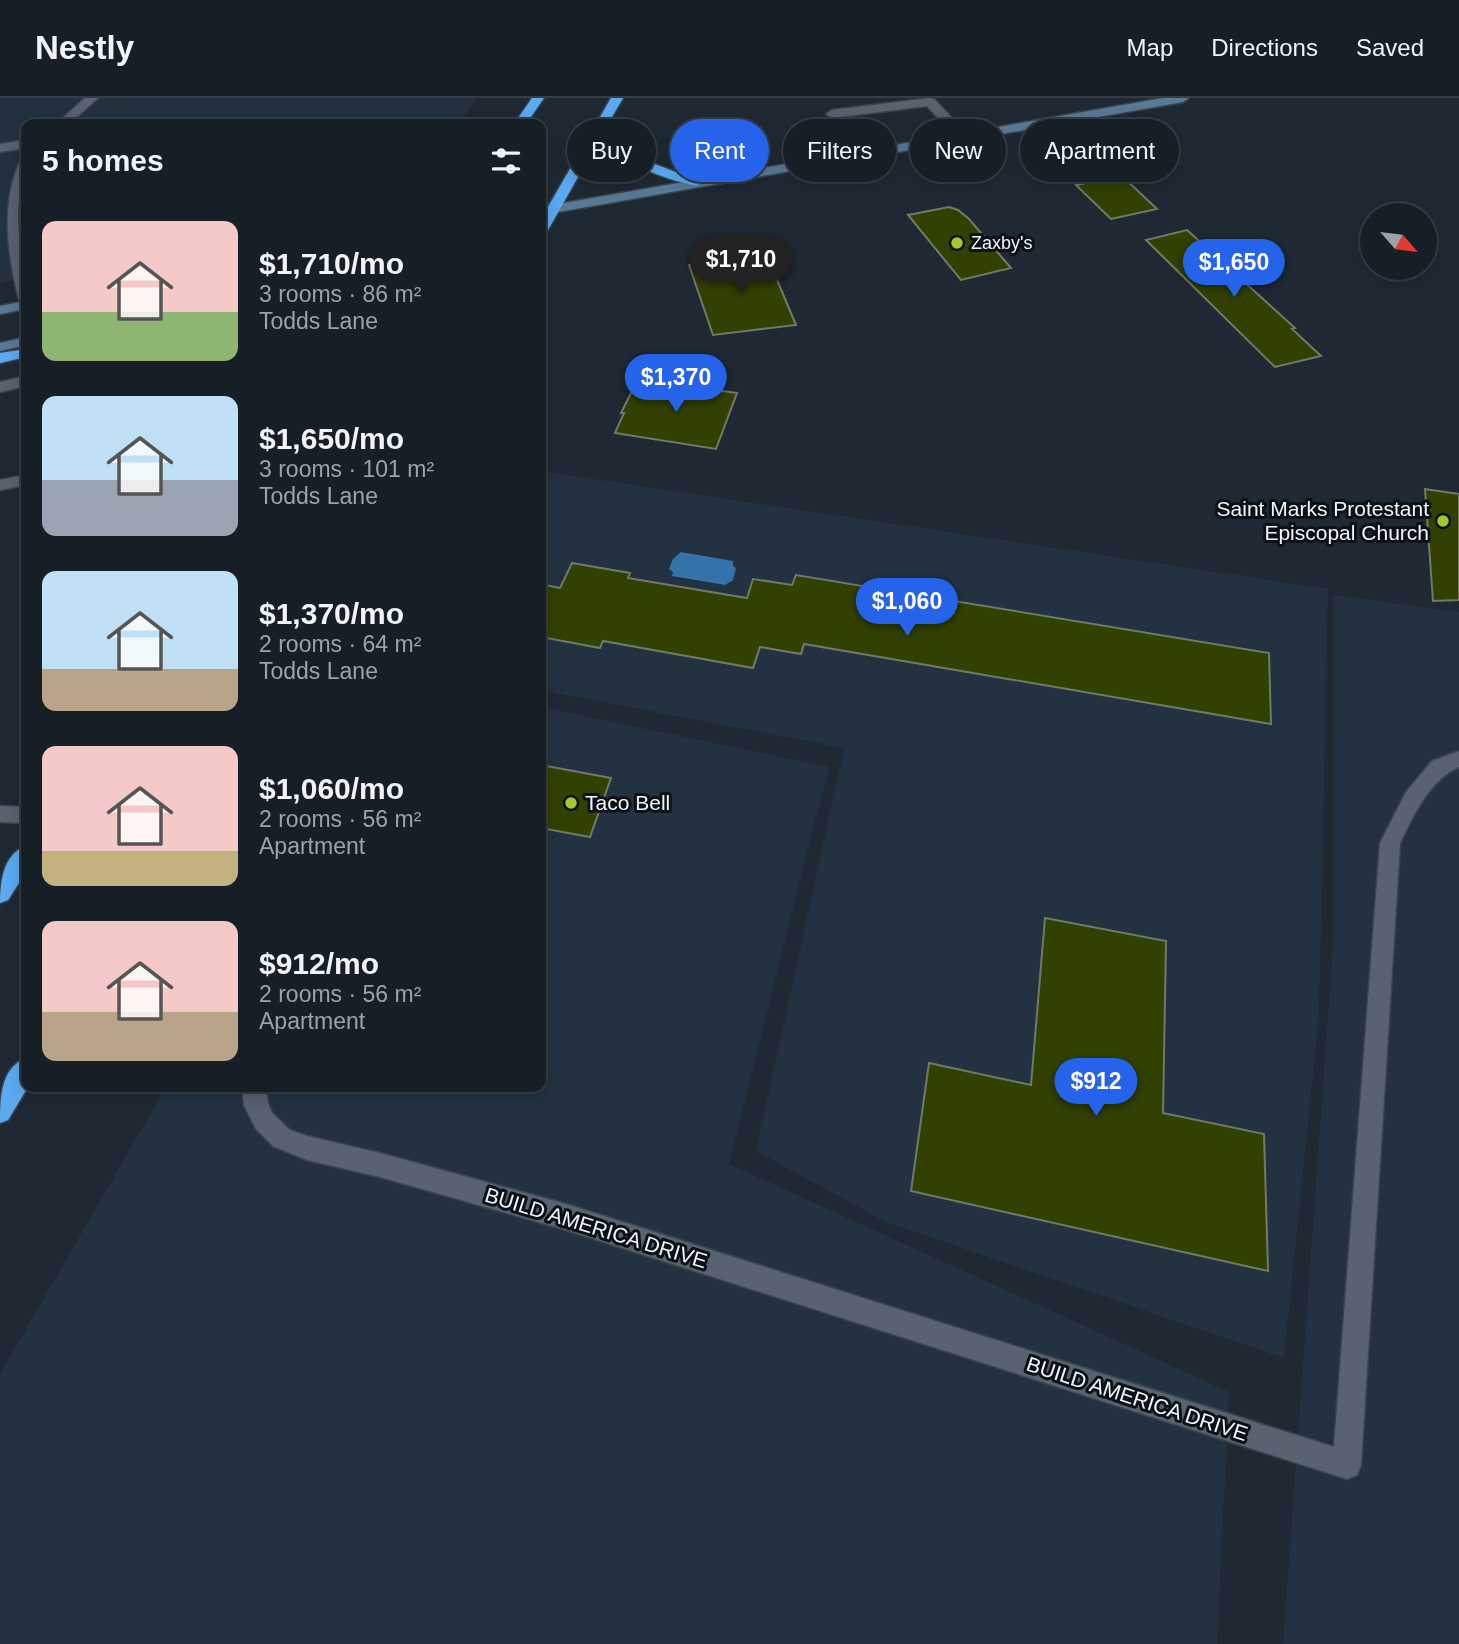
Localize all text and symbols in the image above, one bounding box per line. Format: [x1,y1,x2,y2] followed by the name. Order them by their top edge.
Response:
[35,29,134,66] text: Nestly
[1127,34,1173,61] text: Map
[1211,34,1318,61] text: Directions
[1356,34,1424,61] text: Saved
[567,119,656,182] chip: Buy
[670,119,769,182] chip: Rent
[783,119,896,182] chip: Filters
[910,119,1006,182] chip: New
[1020,119,1179,182] chip: Apartment
[487,142,525,180] icon: filters
[42,144,164,177] text: 5 homes
[1360,203,1437,280] north arrow
[1360,203,1437,280] map controls
[971,233,1032,253] place label: Zaxby's
[949,235,965,251] marker: Zaxby's
[684,236,798,296] pin: $1,710
[1177,240,1291,299] pin: $1,650
[706,246,776,272] text: $1,710
[259,247,404,280] text: $1,710/mo
[98,249,182,333] icon: home
[1199,249,1269,275] text: $1,650
[259,281,421,307] text: 3 rooms · 86 m²
[259,308,378,334] text: Todds Lane
[619,354,733,414] pin: $1,370
[641,364,711,390] text: $1,370
[259,422,404,455] text: $1,650/mo
[98,424,182,508] icon: home
[259,456,434,482] text: 3 rooms · 101 m²
[259,483,378,509] text: Todds Lane
[1217,497,1429,544] place label: Saint Marks Protestant Episcopal Church
[1435,513,1451,529] marker: Saint Marks Protestant Episcopal Church
[850,578,964,638] pin: $1,060
[872,588,942,614] text: $1,060
[259,597,404,630] text: $1,370/mo
[98,599,182,683] icon: home
[259,631,421,657] text: 2 rooms · 64 m²
[259,658,378,684] text: Todds Lane
[259,772,404,805] text: $1,060/mo
[98,774,182,858] icon: home
[585,791,670,814] place label: Taco Bell
[563,795,579,811] marker: Taco Bell
[259,806,421,832] text: 2 rooms · 56 m²
[259,833,365,859] text: Apartment
[259,947,379,980] text: $912/mo
[98,949,182,1033] icon: home
[259,981,421,1007] text: 2 rooms · 56 m²
[259,1008,365,1034] text: Apartment
[1055,1058,1137,1118] pin: $912
[1070,1068,1122,1094] text: $912
[482,1183,710,1272] street label: BUILD AMERICA DRIVE
[1024,1352,1251,1445] street label: BUILD AMERICA DRIVE

